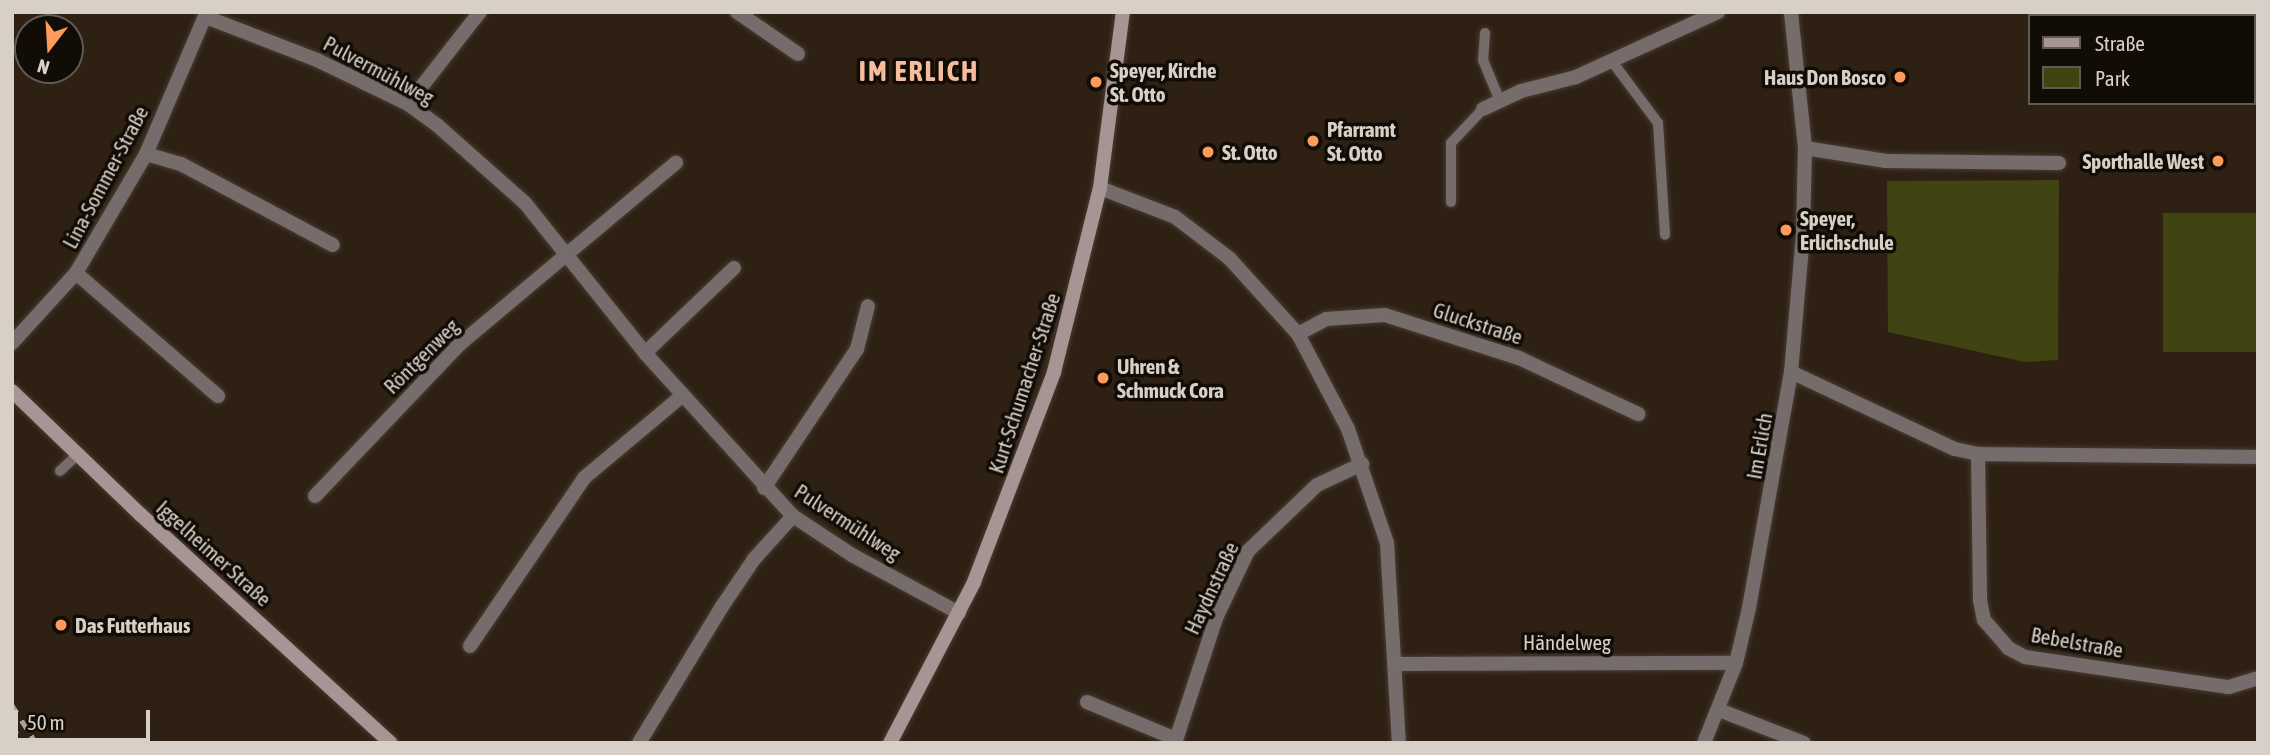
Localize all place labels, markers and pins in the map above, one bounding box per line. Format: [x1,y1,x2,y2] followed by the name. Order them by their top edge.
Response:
[1110,57,1217,107] place label: Speyer, Kirche St. Otto
[1764,64,1886,90] place label: Haus Don Bosco
[1892,69,1908,85] marker: Haus Don Bosco
[1088,74,1104,90] marker: Speyer, Kirche St. Otto
[1327,116,1396,166] place label: Pfarramt St. Otto
[1305,133,1321,149] marker: Pfarramt St. Otto
[1222,139,1278,165] place label: St. Otto
[1200,144,1216,160] marker: St. Otto
[2082,148,2204,174] place label: Sporthalle West
[2210,153,2226,169] marker: Sporthalle West
[1800,205,1894,255] place label: Speyer, Erlichschule
[1778,222,1794,238] marker: Speyer, Erlichschule
[1117,353,1224,403] place label: Uhren & Schmuck Cora
[1095,370,1111,386] marker: Uhren & Schmuck Cora
[75,612,190,638] place label: Das Futterhaus
[53,617,69,633] marker: Das Futterhaus

